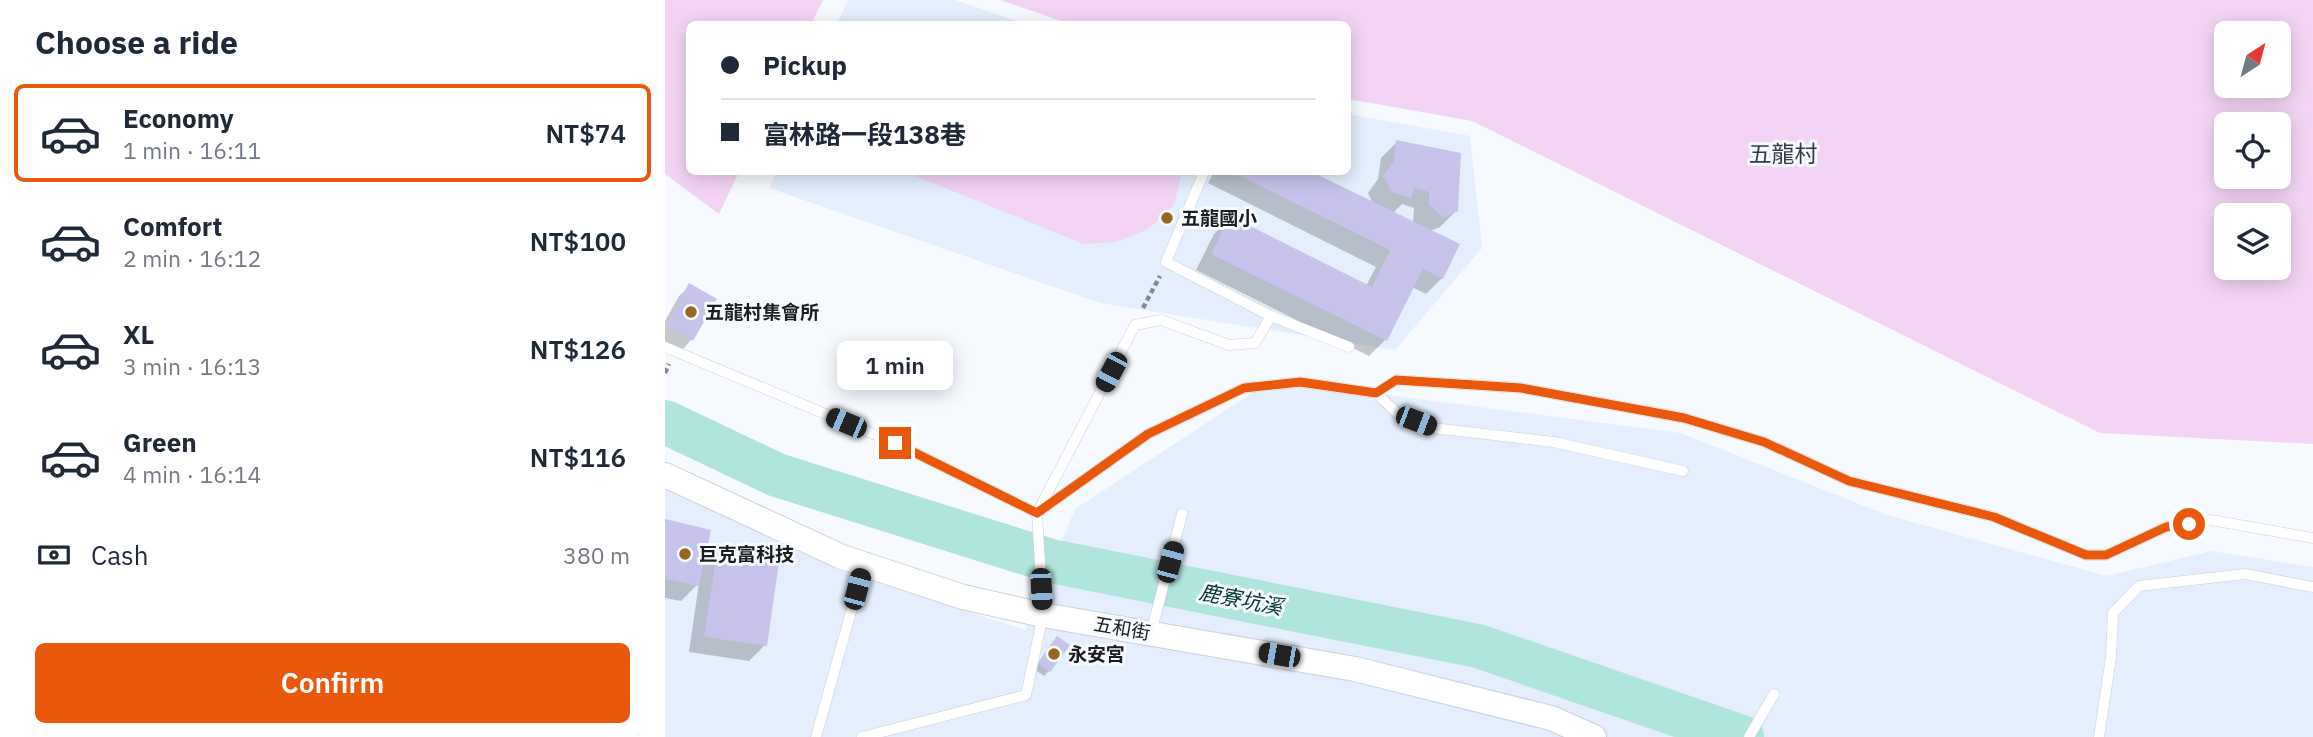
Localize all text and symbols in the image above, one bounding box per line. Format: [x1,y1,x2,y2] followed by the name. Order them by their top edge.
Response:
[35,21,238,63] text: Choose a ride
[2214,21,2291,98] north arrow
[2214,21,2291,280] map controls
[763,48,847,82] text: Pickup
[123,101,234,135] text: Economy
[39,102,102,165] icon: car
[2214,112,2291,189] button: locate
[545,116,626,150] text: NT$74
[763,117,966,151] text: 富林路一段138巷
[123,135,261,165] text: 1 min · 16:11
[1749,138,1818,168] district label: 五龍村
[2214,203,2291,280] button: layers
[1181,206,1257,230] place label: 五龍國小
[123,209,222,243] text: Comfort
[39,210,102,273] icon: car
[1159,210,1175,226] marker: 五龍國小
[530,224,626,258] text: NT$100
[123,243,261,273] text: 2 min · 16:12
[705,300,819,324] place label: 五龍村集會所
[683,304,699,320] marker: 五龍村集會所
[123,317,154,351] text: XL
[39,318,102,381] icon: car
[530,332,626,366] text: NT$126
[837,342,953,390] callout: 1 min
[1092,349,1131,395] car
[865,350,925,380] text: 1 min
[123,351,261,381] text: 3 min · 16:13
[1393,404,1440,438] car
[823,405,870,441] car
[123,425,197,459] text: Green
[39,426,102,489] icon: car
[879,427,911,459] route end
[530,440,626,474] text: NT$116
[123,459,261,489] text: 4 min · 16:14
[2173,508,2205,540] route start
[35,536,73,574] icon: cash
[91,538,148,572] text: Cash
[1155,539,1186,585] car
[563,540,630,570] text: 380 m
[699,542,794,566] place label: 巨克富科技
[677,546,693,562] marker: 巨克富科技
[842,566,873,612] car
[1030,567,1053,611] car
[1197,577,1288,621] water label: 鹿寮坑溪
[1092,611,1152,645] street label: 五和街
[1257,641,1302,669] car
[1068,642,1125,666] place label: 永安宮
[35,643,630,723] button: Confirm
[1046,646,1062,662] marker: 永安宮

